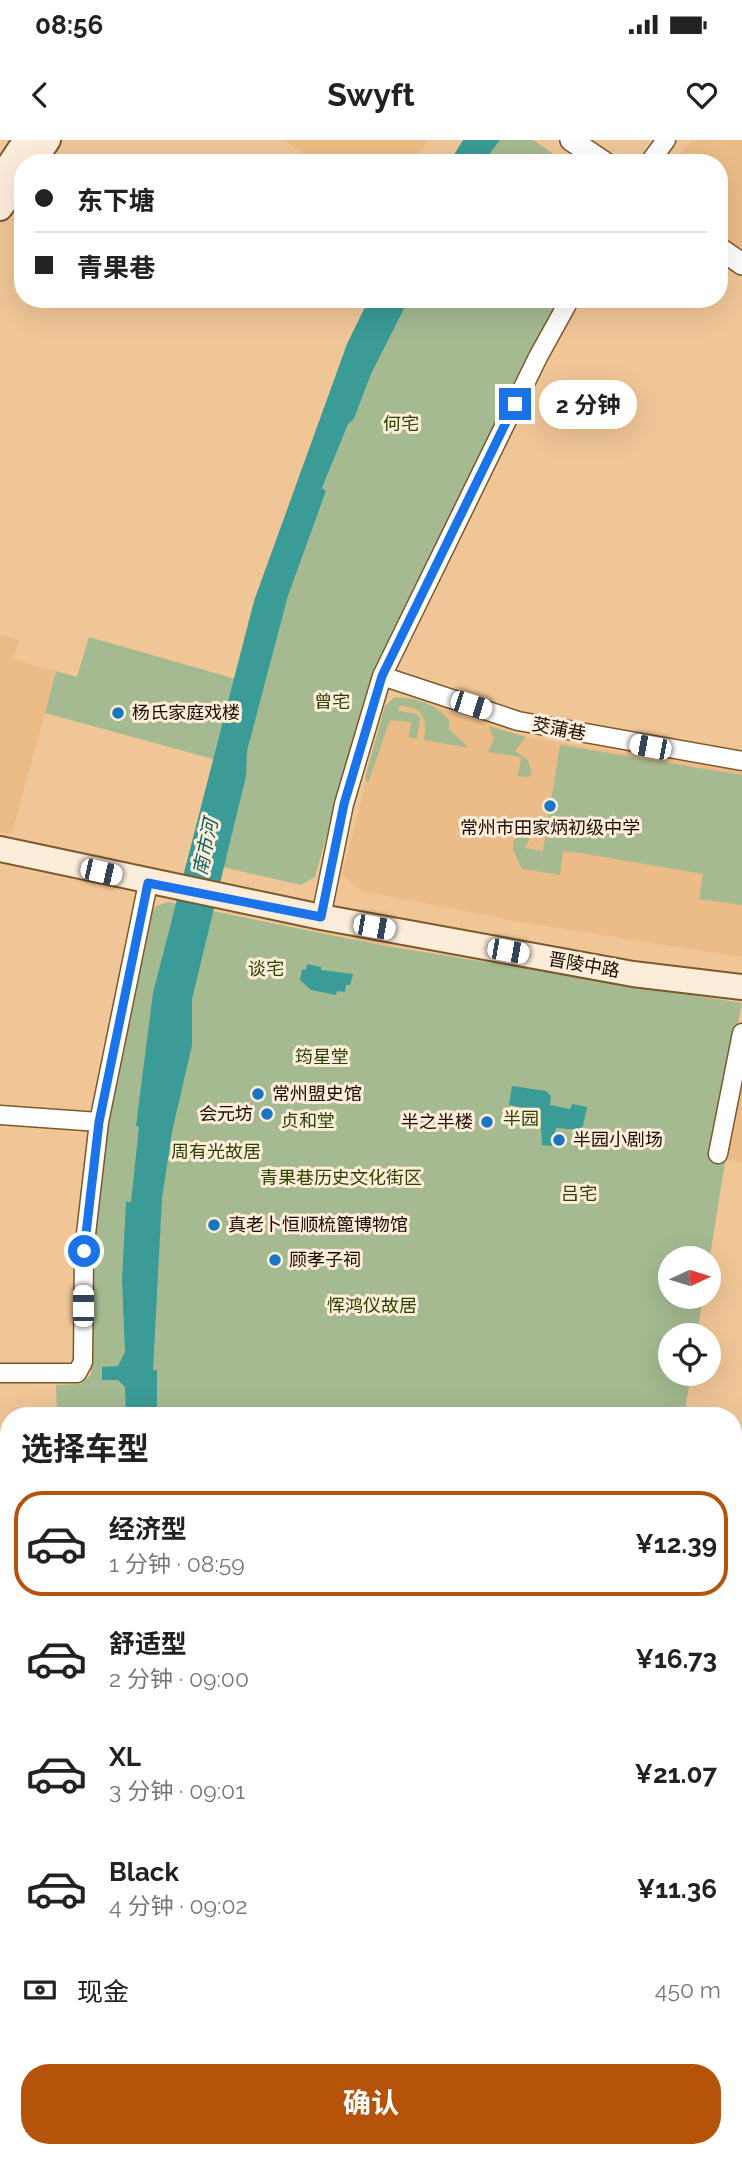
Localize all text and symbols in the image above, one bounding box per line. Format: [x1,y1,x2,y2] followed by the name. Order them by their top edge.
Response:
[35,10,103,40] text: 08:56
[21,76,59,114] icon: back
[327,76,415,113] text: Swyft
[683,76,721,114] icon: heart
[77,186,155,216] text: 东下塘
[77,253,155,283] text: 青果巷
[540,380,638,428] callout: 2 分钟
[499,388,531,420] route end
[556,391,620,418] text: 2 分钟
[383,413,419,434] park label: 何宅
[448,689,495,721] car
[314,691,350,712] park label: 曾宅
[132,702,240,723] place label: 杨氏家庭戏楼
[110,705,126,721] marker: 杨氏家庭戏楼
[531,713,588,744] street label: 茭蒲巷
[628,733,673,761] car
[542,798,558,814] marker: 常州市田家炳初级中学
[188,813,223,877] water label: 南市河
[460,817,640,838] place label: 常州市田家炳初级中学
[79,857,124,887] car
[352,913,397,941] car
[486,937,531,965] car
[547,948,621,981] street label: 晋陵中路
[248,958,284,979] park label: 谈宅
[295,1046,349,1067] park label: 筠星堂
[272,1083,362,1104] place label: 常州盟史馆
[250,1086,266,1102] marker: 常州盟史馆
[199,1103,253,1124] place label: 会元坊
[259,1106,275,1122] marker: 会元坊
[503,1108,539,1129] park label: 半园
[281,1110,335,1131] park label: 贞和堂
[401,1111,473,1132] place label: 半之半楼
[479,1114,495,1130] marker: 半之半楼
[573,1129,663,1150] place label: 半园小剧场
[551,1132,567,1148] marker: 半园小剧场
[171,1141,261,1162] park label: 周有光故居
[260,1167,422,1188] park label: 青果巷历史文化街区
[561,1183,597,1204] park label: 吕宅
[228,1214,408,1235] place label: 真老卜恒顺梳篦博物馆
[206,1217,222,1233] marker: 真老卜恒顺梳篦博物馆
[68,1235,100,1267] route start
[658,1246,721,1309] north arrow
[658,1246,721,1386] map controls
[289,1249,361,1270] place label: 顾孝子祠
[267,1252,283,1268] marker: 顾孝子祠
[73,1285,94,1327] car
[327,1295,417,1316] park label: 恽鸿仪故居
[658,1323,721,1386] button: locate
[21,1430,149,1467] text: 选择车型
[25,1512,88,1575] icon: car
[109,1514,187,1544] text: 经济型
[635,1529,717,1559] text: ¥12.39
[109,1550,245,1577] text: 1 分钟 · 08:59
[25,1627,88,1690] icon: car
[109,1629,187,1659] text: 舒适型
[635,1644,717,1674] text: ¥16.73
[109,1665,249,1692] text: 2 分钟 · 09:00
[25,1742,88,1805] icon: car
[109,1742,141,1772] text: XL
[635,1759,717,1789] text: ¥21.07
[109,1777,245,1804] text: 3 分钟 · 09:01
[25,1857,88,1920] icon: car
[109,1857,179,1887] text: Black
[637,1874,717,1904] text: ¥11.36
[109,1892,247,1919] text: 4 分钟 · 09:02
[21,1971,59,2009] icon: cash
[655,1976,721,2003] text: 450 m
[77,1977,129,2007] text: 现金
[21,2064,721,2144] button: 确认

